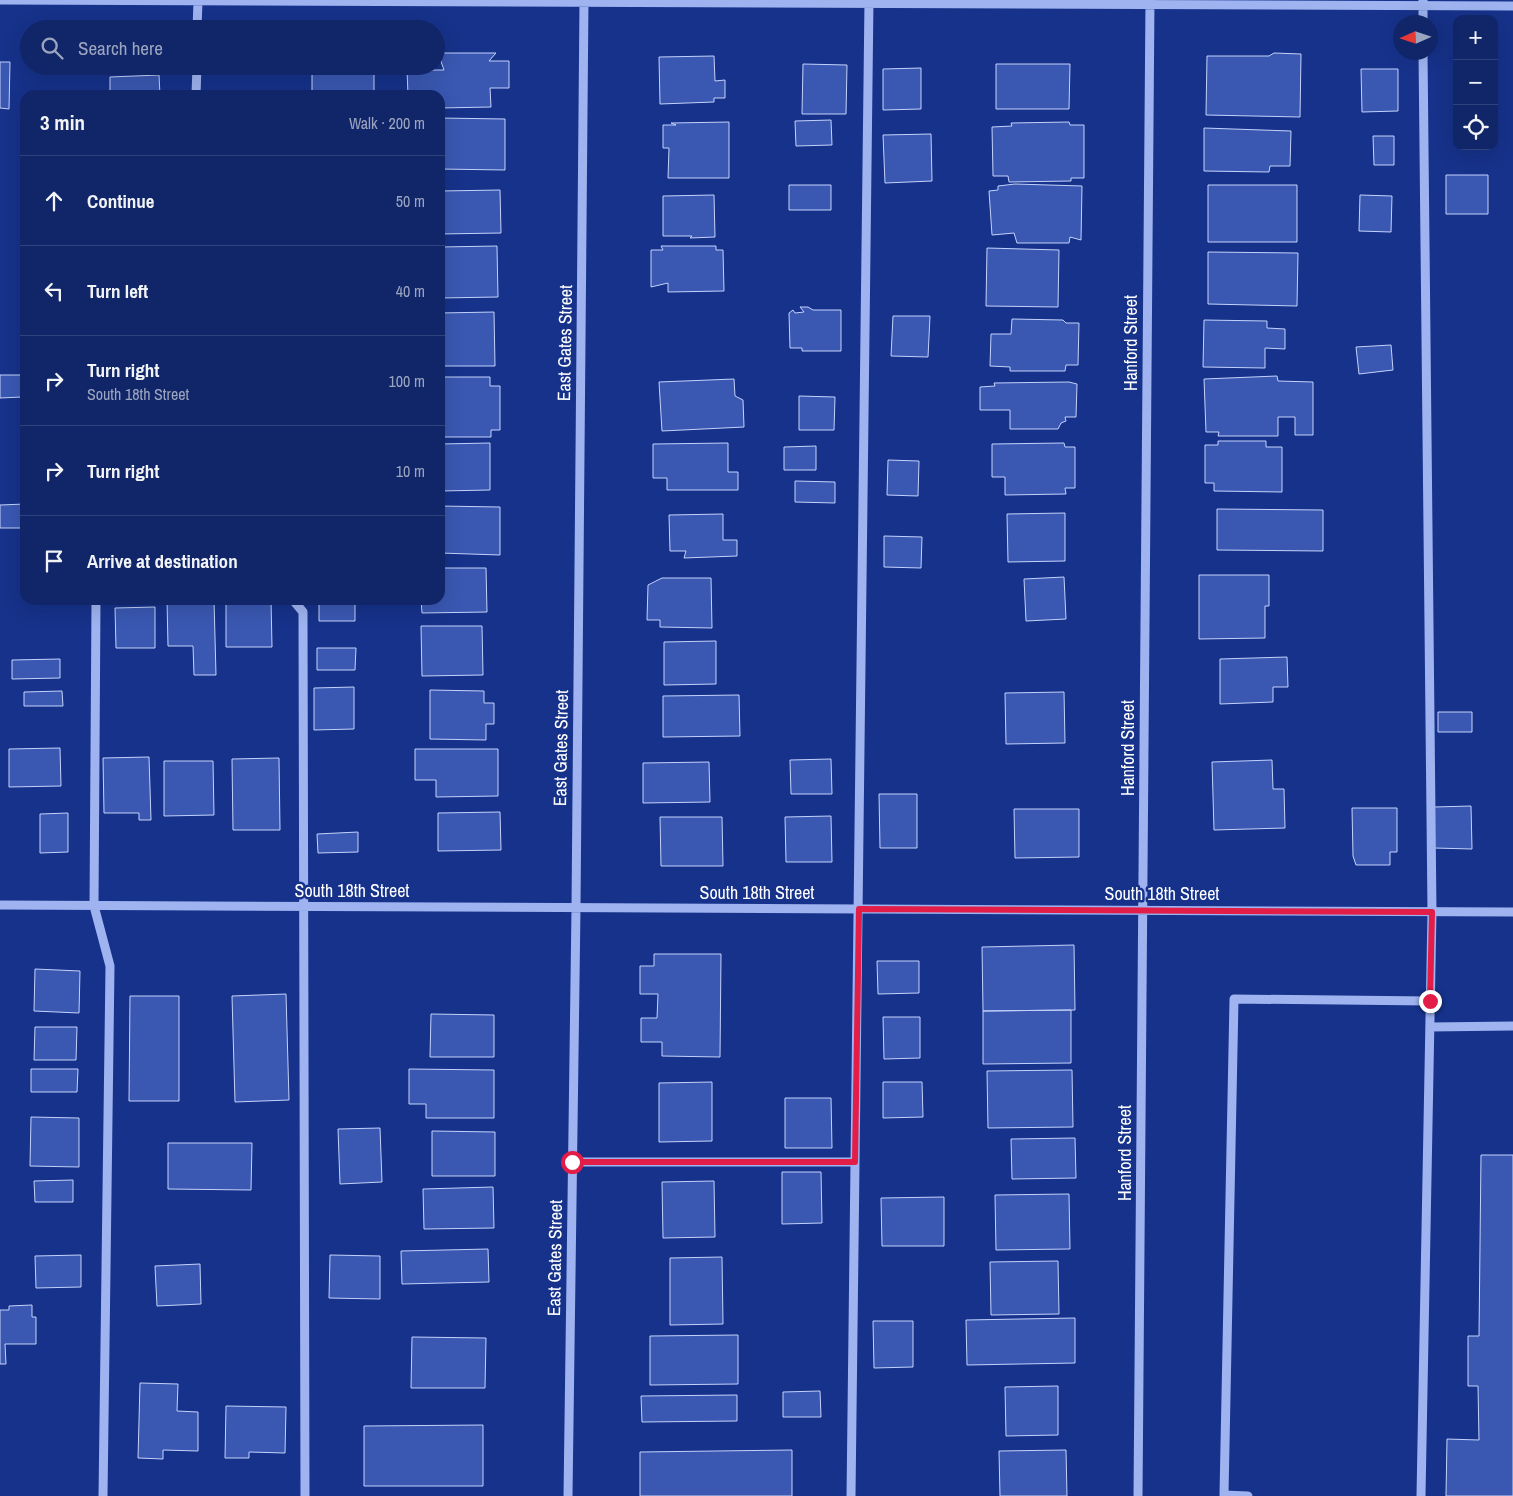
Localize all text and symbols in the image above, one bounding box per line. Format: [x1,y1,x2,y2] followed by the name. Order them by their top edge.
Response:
[1393,15,1438,60] north arrow
[1453,15,1498,150] map controls
[1453,15,1498,60] button: +
[20,20,445,75] search box
[38,34,66,62] icon: search
[78,35,163,61] text: Search here
[1453,60,1498,105] button: −
[1453,105,1498,150] button: locate
[40,108,85,137] text: 3 min
[349,112,425,134] text: Walk · 200 m
[40,187,68,215] icon: ahead
[87,188,155,214] text: Continue
[396,190,425,212] text: 50 m
[40,277,68,305] icon: left
[87,278,148,304] text: Turn left
[396,280,425,302] text: 40 m
[551,285,578,401] street label: East Gates Street
[1118,295,1143,391] street label: Hanford Street
[87,357,159,383] text: Turn right
[40,367,68,395] icon: right
[389,370,425,392] text: 100 m
[87,383,189,405] text: South 18th Street
[40,457,68,485] icon: right
[87,458,159,484] text: Turn right
[396,460,425,482] text: 10 m
[40,547,68,575] icon: arrive
[87,548,238,574] text: Arrive at destination
[547,690,574,806] street label: East Gates Street
[1115,700,1140,796] street label: Hanford Street
[295,878,409,903] street label: South 18th Street
[700,880,814,905] street label: South 18th Street
[1105,881,1219,906] street label: South 18th Street
[1419,990,1442,1013] route end
[1112,1105,1137,1201] street label: Hanford Street
[561,1151,584,1174] route start
[541,1200,568,1316] street label: East Gates Street

